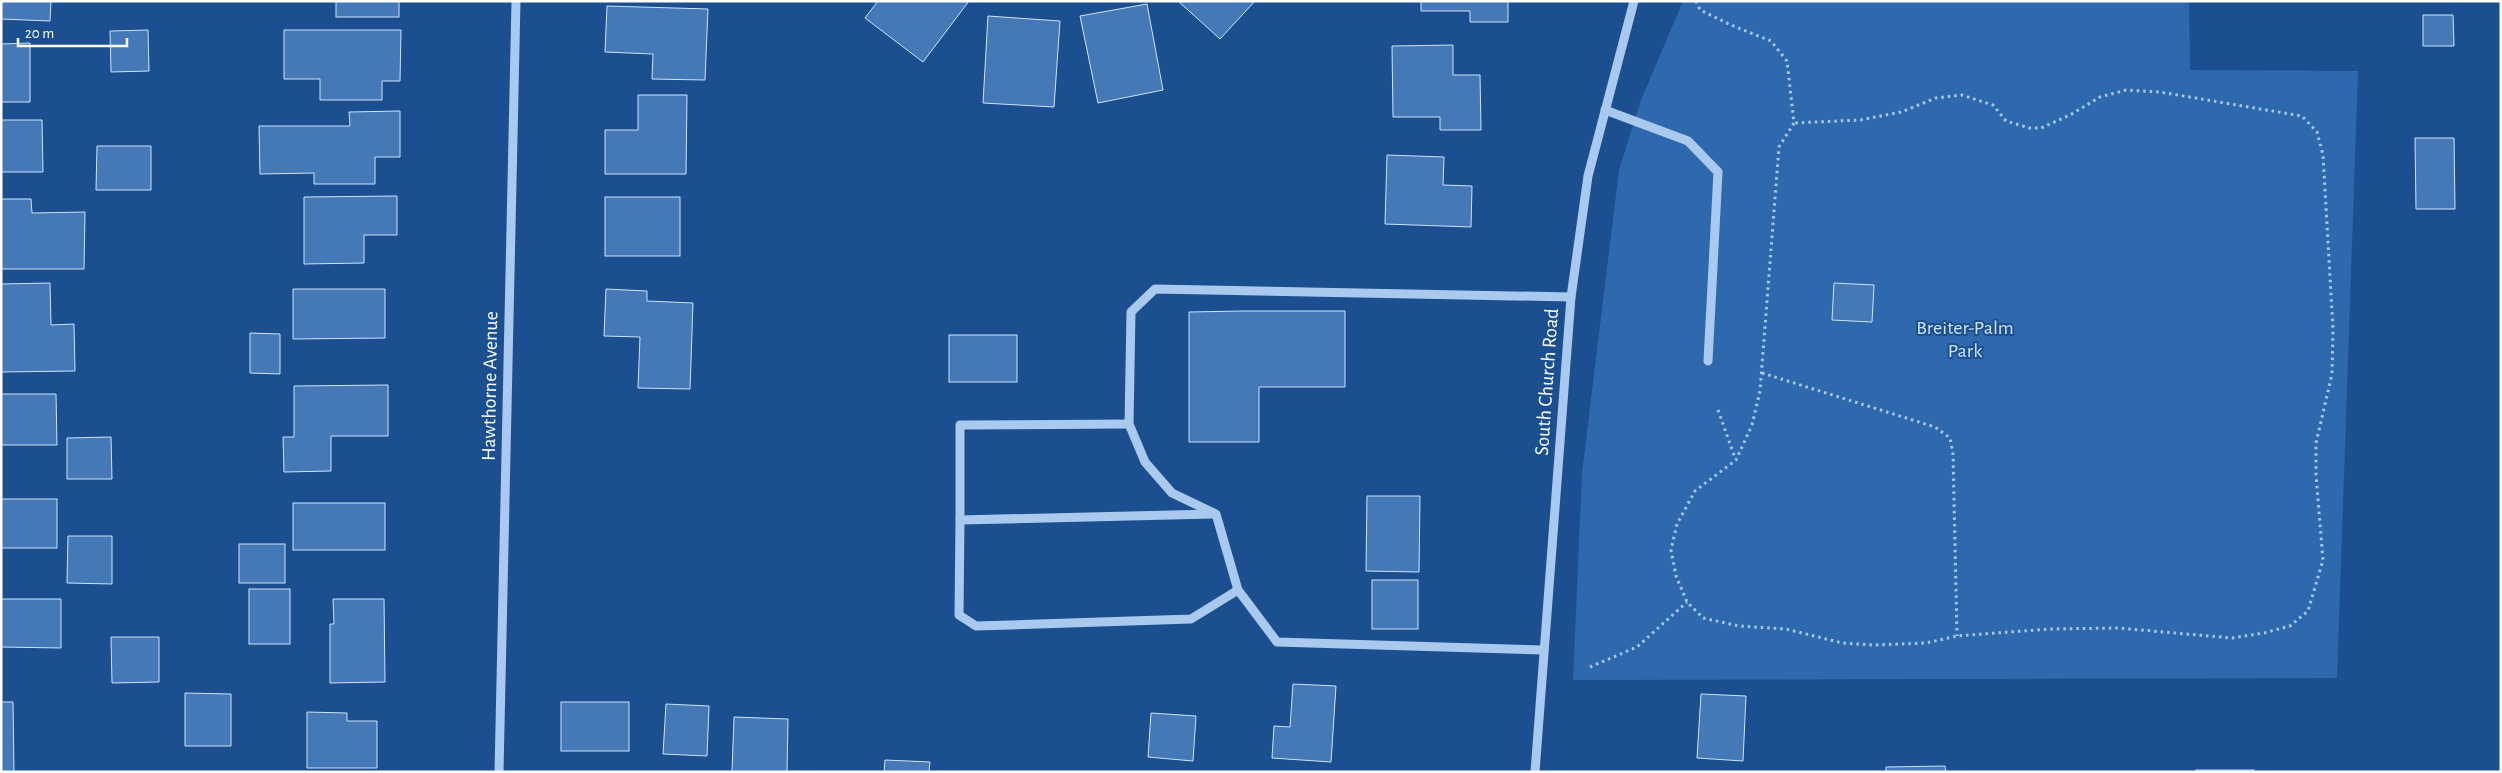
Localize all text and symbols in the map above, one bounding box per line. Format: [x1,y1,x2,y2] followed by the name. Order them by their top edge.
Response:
[18,15,126,47] scale bar
[25,26,54,41] text: 20 m
[1532,308,1562,456] street label: South Church Road
[479,311,501,461] street label: Hawthorne Avenue
[1916,318,2014,361] park label: Breiter-Palm Park

